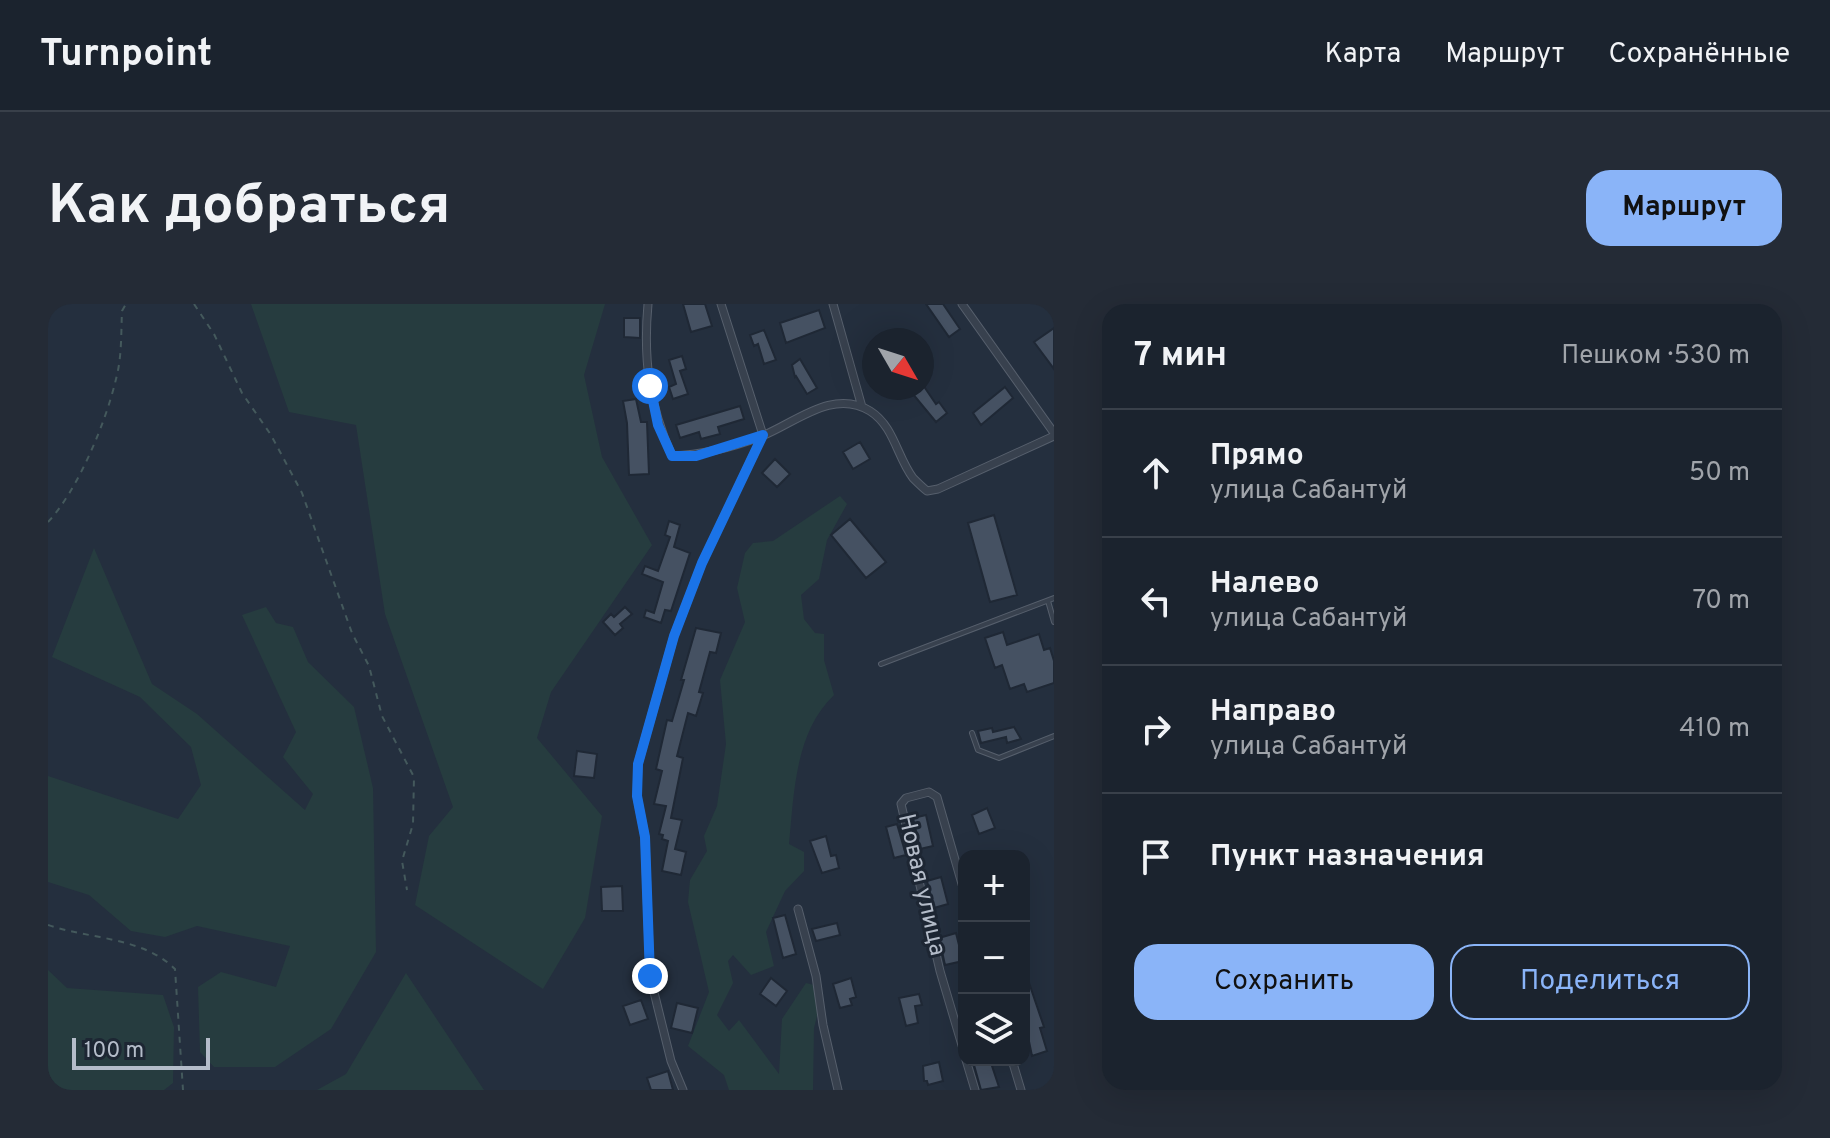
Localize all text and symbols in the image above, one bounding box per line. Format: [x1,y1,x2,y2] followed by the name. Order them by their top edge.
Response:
[40,31,212,80] text: Turnpoint
[1325,37,1401,73] text: Карта
[1445,37,1564,73] text: Маршрут
[1608,37,1790,73] text: Сохранённые
[1586,170,1782,246] button: Маршрут
[48,173,450,243] text: Как добраться
[862,328,934,400] north arrow
[1134,335,1227,378] text: 7 мин
[1561,340,1750,373] text: Пешком · 530 m
[632,368,668,404] route start
[1210,438,1304,475] text: Прямо
[1134,451,1178,495] icon: ahead
[1689,457,1750,490] text: 50 m
[1210,475,1407,508] text: улица Сабантуй
[1210,566,1319,603] text: Налево
[1134,579,1178,623] icon: left
[1692,585,1750,618] text: 70 m
[1210,603,1407,636] text: улица Сабантуй
[1210,694,1336,731] text: Направо
[1134,707,1178,751] icon: right
[1679,713,1750,746] text: 410 m
[1210,731,1407,764] text: улица Сабантуй
[890,811,952,959] street label: Новая улица
[1134,835,1178,879] icon: arrive
[1210,839,1484,876] text: Пункт назначения
[958,850,1030,1066] map controls
[958,850,1030,922] button: +
[958,922,1030,994] button: −
[1134,944,1434,1020] button: Сохранить
[1450,944,1750,1020] button: Поделиться
[632,958,668,994] route end
[958,994,1030,1066] button: layers
[72,1034,210,1070] scale bar
[84,1038,144,1065] text: 100 m

